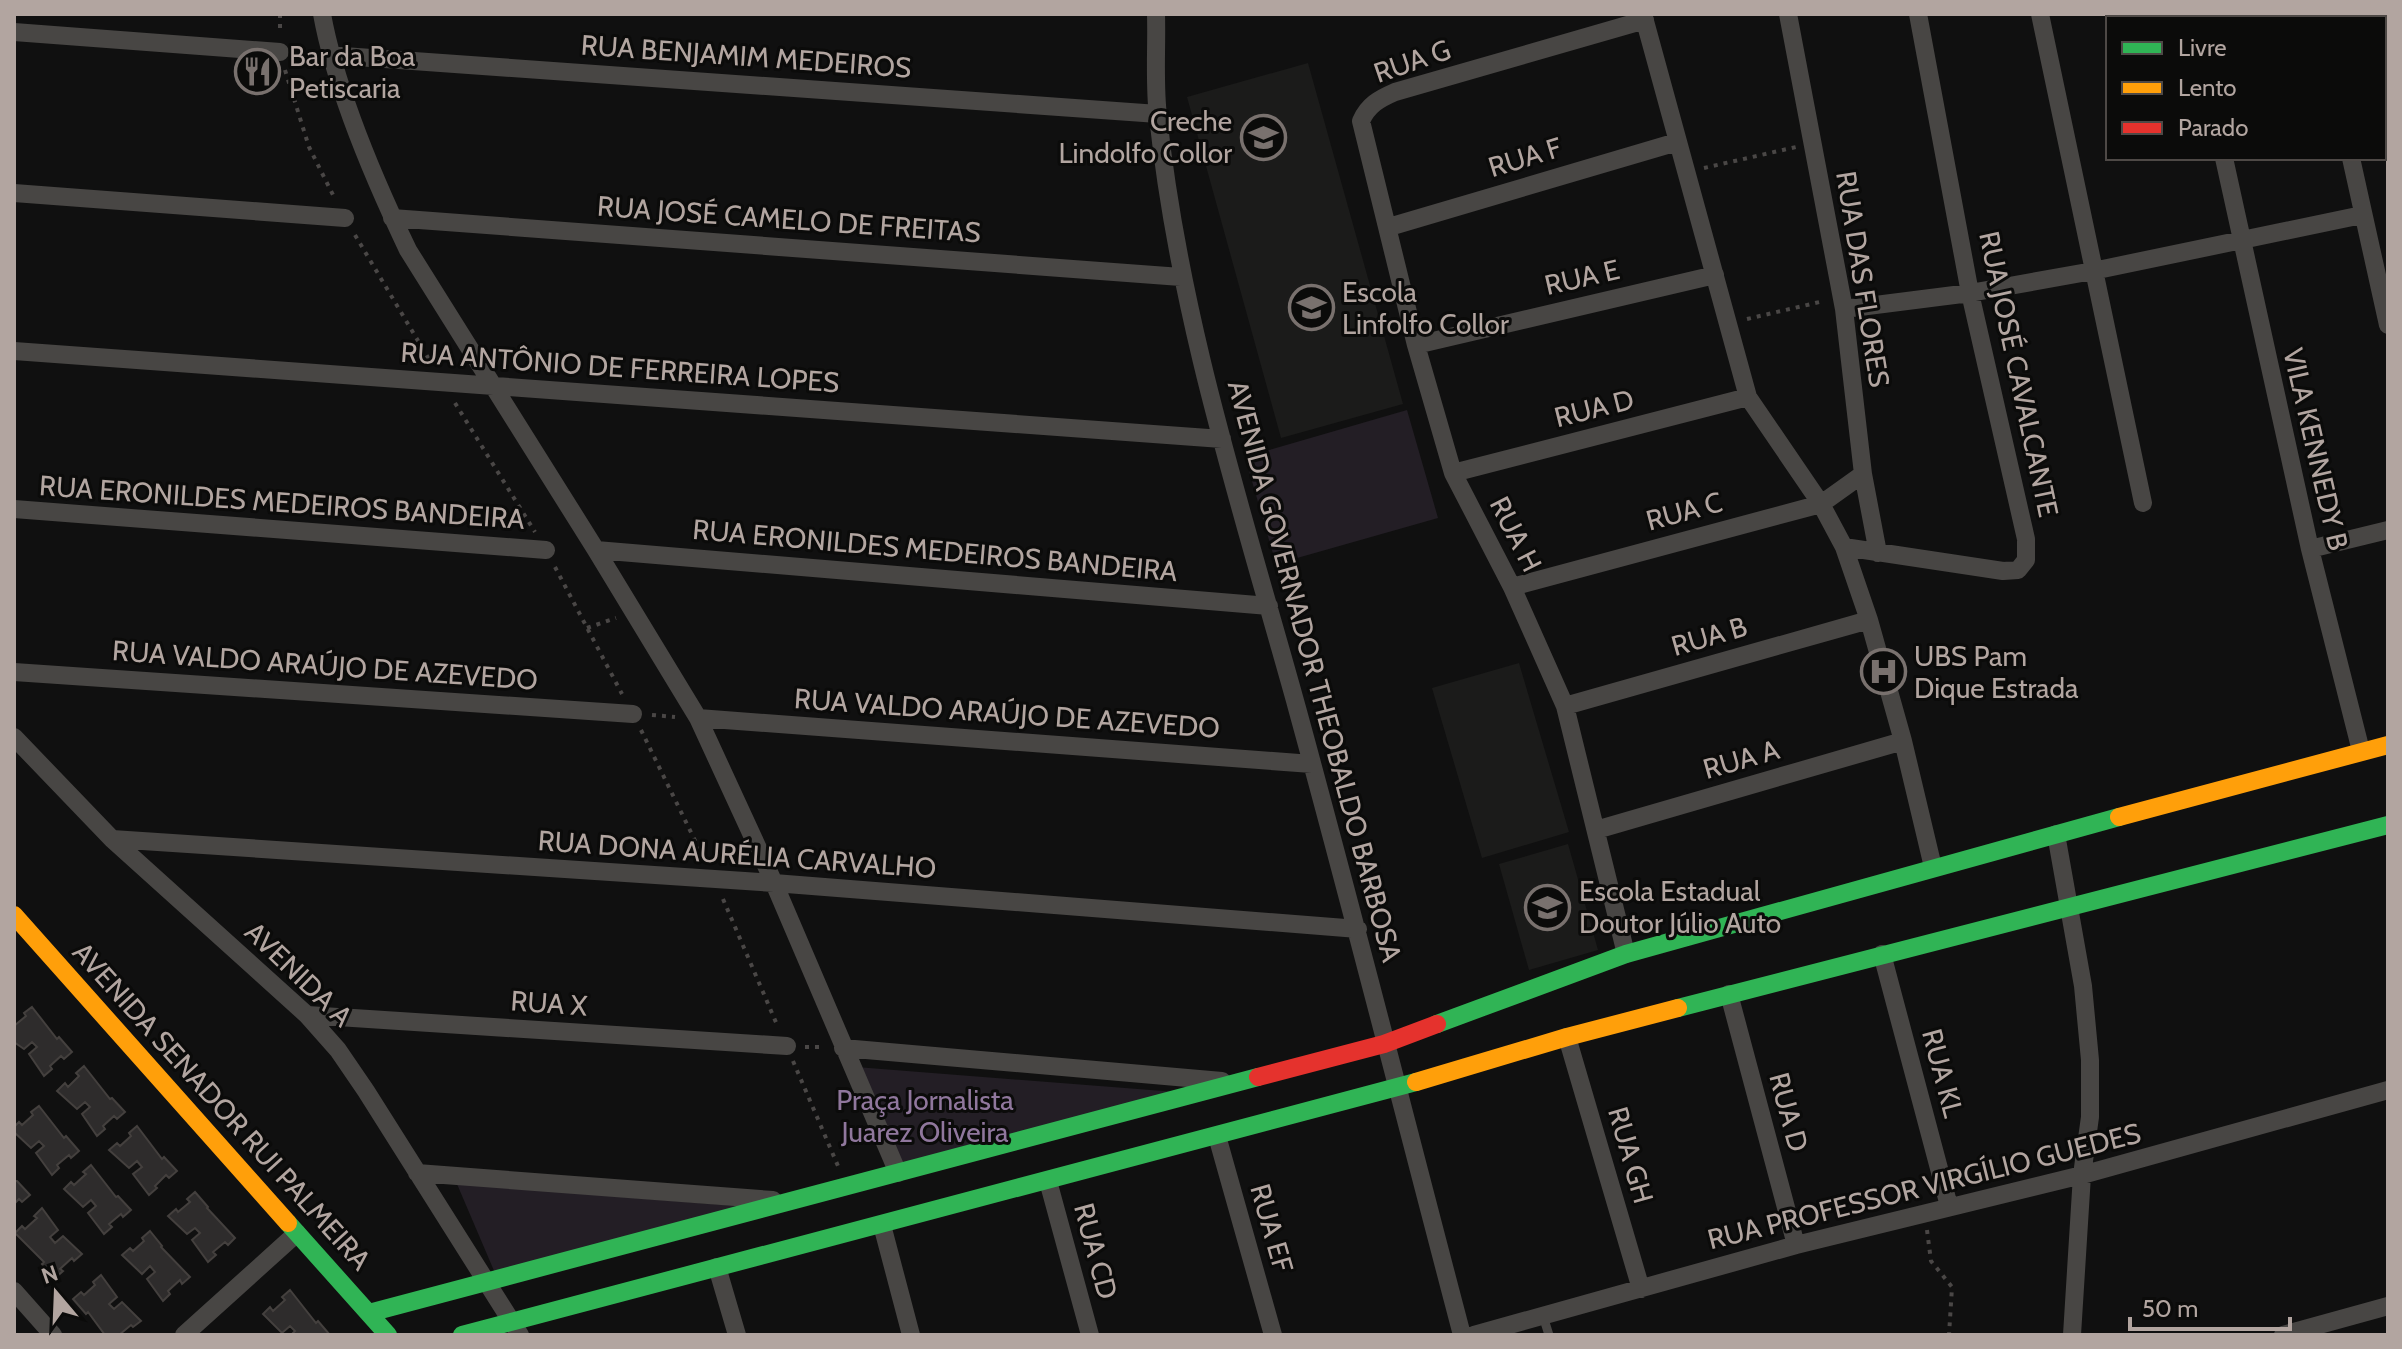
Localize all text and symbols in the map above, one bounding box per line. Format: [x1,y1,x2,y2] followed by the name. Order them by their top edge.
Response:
[2106,16,2386,160] legend
[580,27,912,85] street label: RUA BENJAMIM MEDEIROS
[1369,32,1455,90] street label: RUA G
[2178,33,2226,62] text: Livre
[289,39,416,105] place label: Bar da Boa Petiscaria
[234,48,282,96] restaurant icon: Bar da Boa Petiscaria
[2178,73,2237,102] text: Lento
[1059,104,1232,170] place label: Creche Lindolfo Collor
[1239,113,1287,161] school or university icon: Creche Lindolfo Collor
[2178,113,2248,142] text: Parado
[1484,130,1566,184] street label: RUA F
[1829,168,1897,390] street label: RUA DAS FLORES
[596,189,982,249] street label: RUA JOSÉ CAMELO DE FREITAS
[1972,228,2066,520] street label: RUA JOSÉ CAVALCANTE
[1541,252,1623,302] street label: RUA E
[1342,275,1509,341] place label: Escola Linfolfo Collor
[1287,284,1335,332] school or university icon: Escola Linfolfo Collor
[399,335,841,399] street label: RUA ANTÔNIO DE FERREIRA LOPES
[2276,345,2356,553] street label: VILA KENNEDY B
[1221,376,1409,966] street label: AVENIDA GOVERNADOR THEOBALDO BARBOSA
[1551,382,1637,434] street label: RUA D
[38,468,527,536] street label: RUA ERONILDES MEDEIROS BANDEIRA
[1642,485,1726,537] street label: RUA C
[1483,491,1549,577] street label: RUA H
[691,512,1180,588] street label: RUA ERONILDES MEDEIROS BANDEIRA
[1667,609,1751,663] street label: RUA B
[111,633,539,697] street label: RUA VALDO ARAÚJO DE AZEVEDO
[1914,639,2079,705] place label: UBS Pam Dique Estrada
[1859,648,1907,696] hospital icon: UBS Pam Dique Estrada
[793,681,1221,745] street label: RUA VALDO ARAÚJO DE AZEVEDO
[1699,732,1784,786] street label: RUA A
[537,823,937,885] street label: RUA DONA AURÉLIA CARVALHO
[1579,874,1781,940] place label: Escola Estadual Doutor Júlio Auto
[1524,883,1572,931] school or university icon: Escola Estadual Doutor Júlio Auto
[238,914,360,1034] street label: AVENIDA A
[66,935,379,1277] street label: AVENIDA SENADOR RUI PALMEIRA
[509,983,589,1023] street label: RUA X
[1915,1025,1971,1121] street label: RUA KL
[1762,1069,1816,1155] street label: RUA D
[836,1083,1014,1149] park label: Praça Jornalista Juarez Oliveira
[1601,1103,1661,1207] street label: RUA GH
[1704,1116,2144,1256] street label: RUA PROFESSOR VIRGÍLIO GUEDES
[1243,1180,1301,1276] street label: RUA EF
[1067,1199,1125,1303] street label: RUA CD
[16,1253,96,1333] north arrow
[38,1259,61,1290] text: N
[2130,1281,2290,1331] scale bar
[2142,1294,2198,1323] text: 50 m

